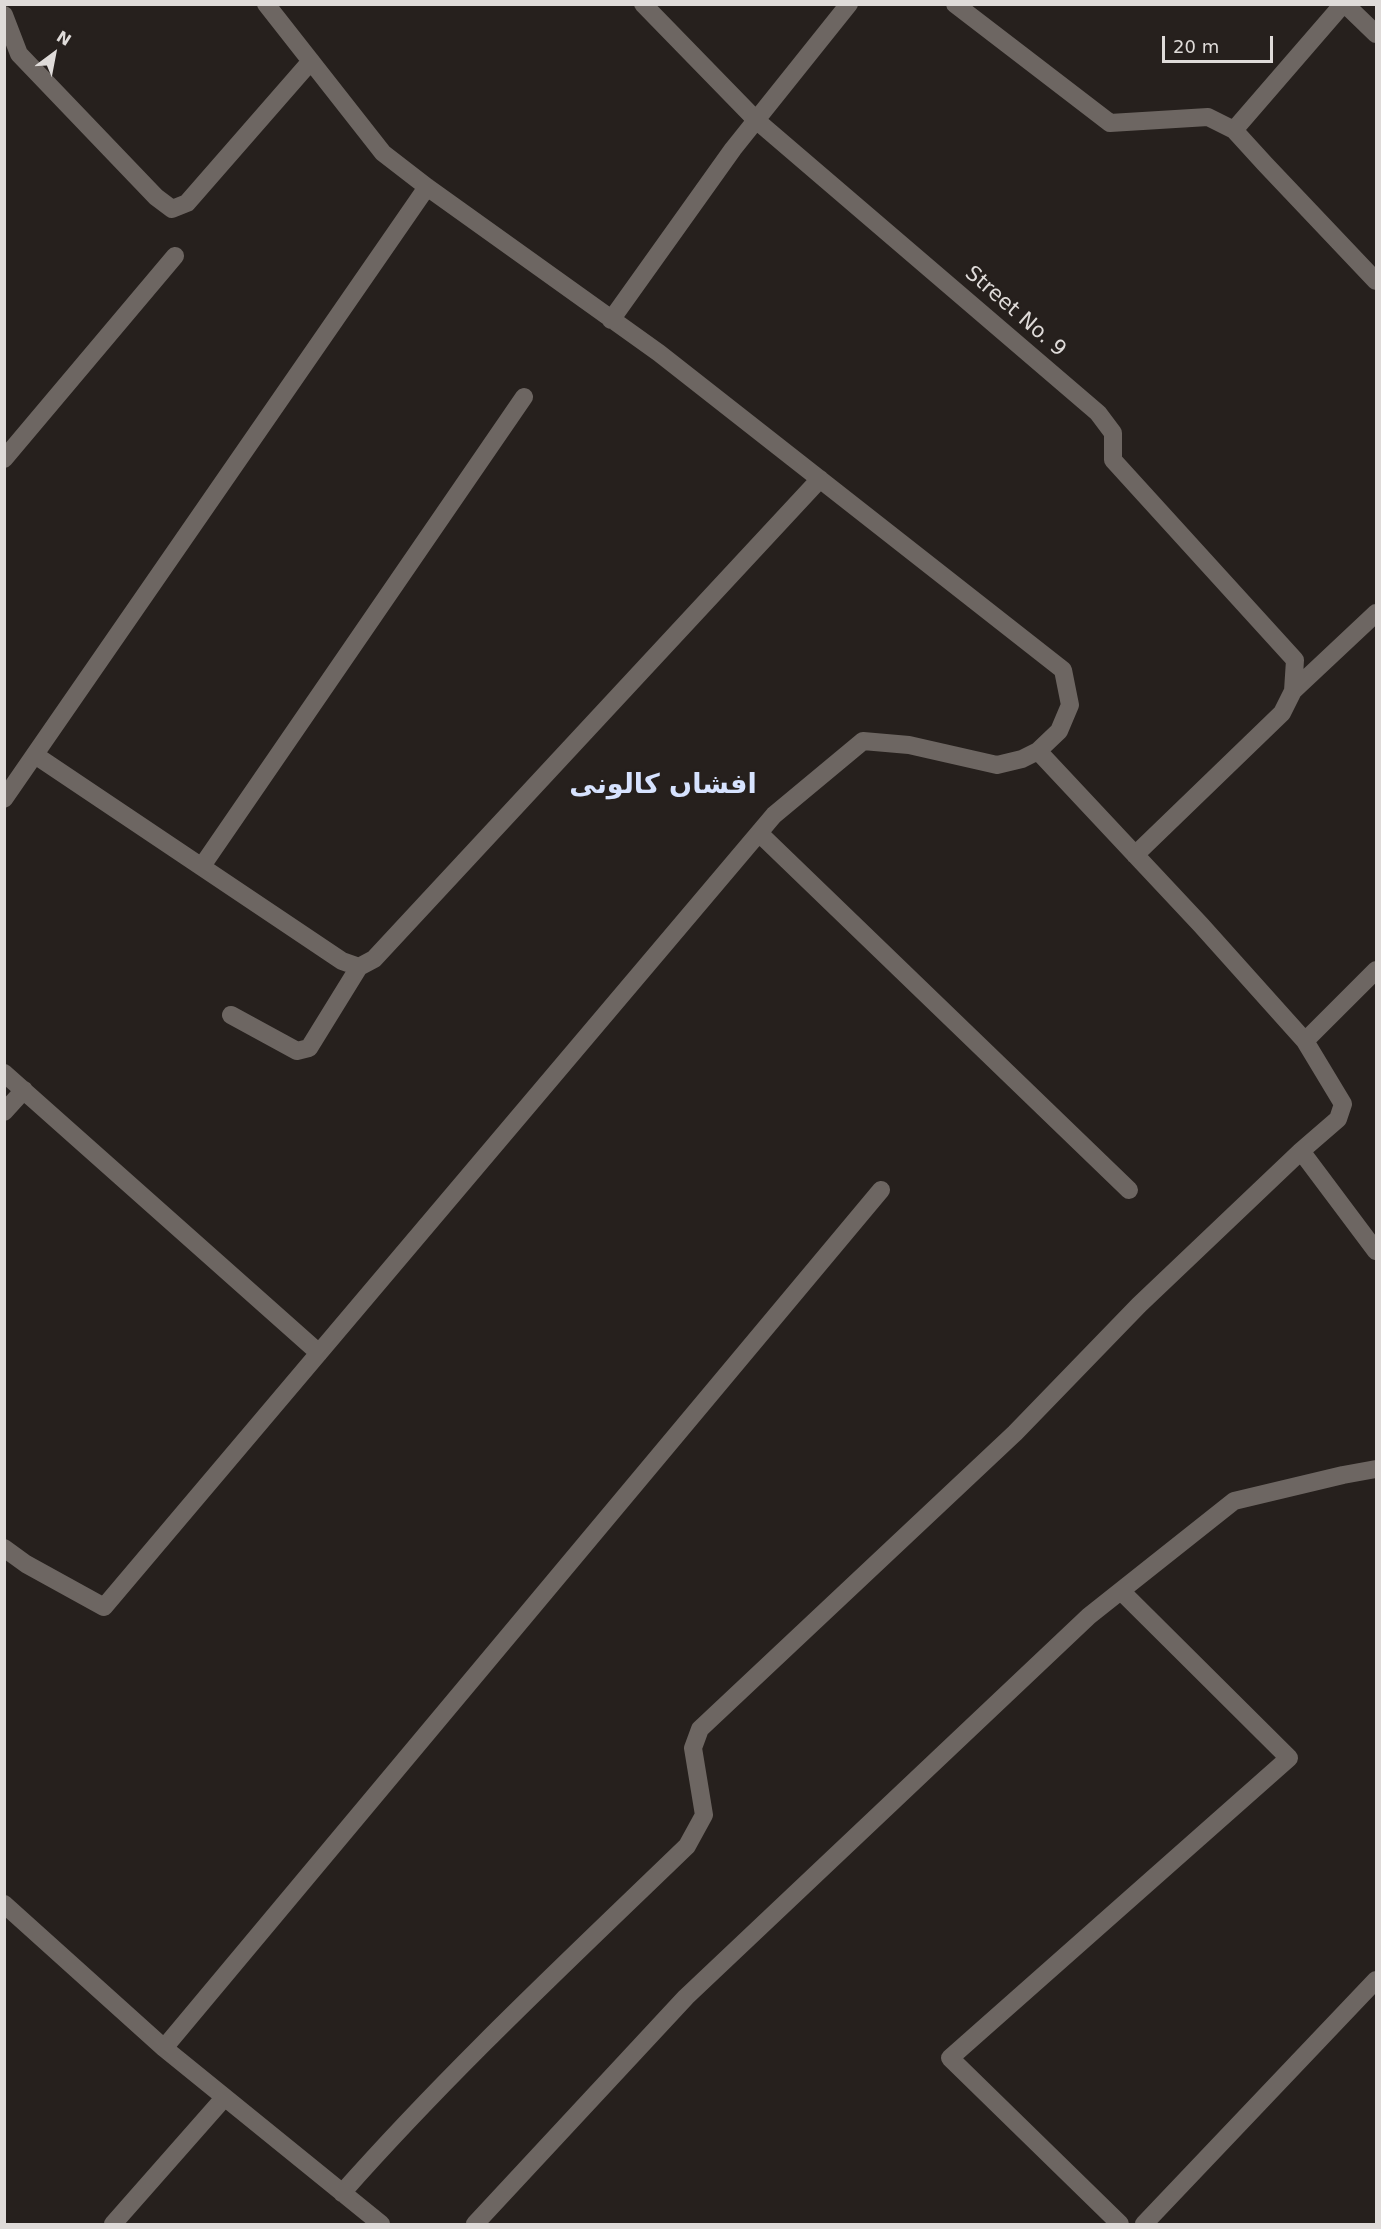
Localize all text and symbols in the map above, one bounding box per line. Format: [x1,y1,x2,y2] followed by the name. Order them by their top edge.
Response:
[24,24,84,84] north arrow
[1165,24,1276,62] scale bar
[53,27,75,50] text: N
[1173,36,1219,57] text: 20 m
[959,261,1071,363] street label: Street No. 9
[569,770,757,802] district label: افشاں کالونی

